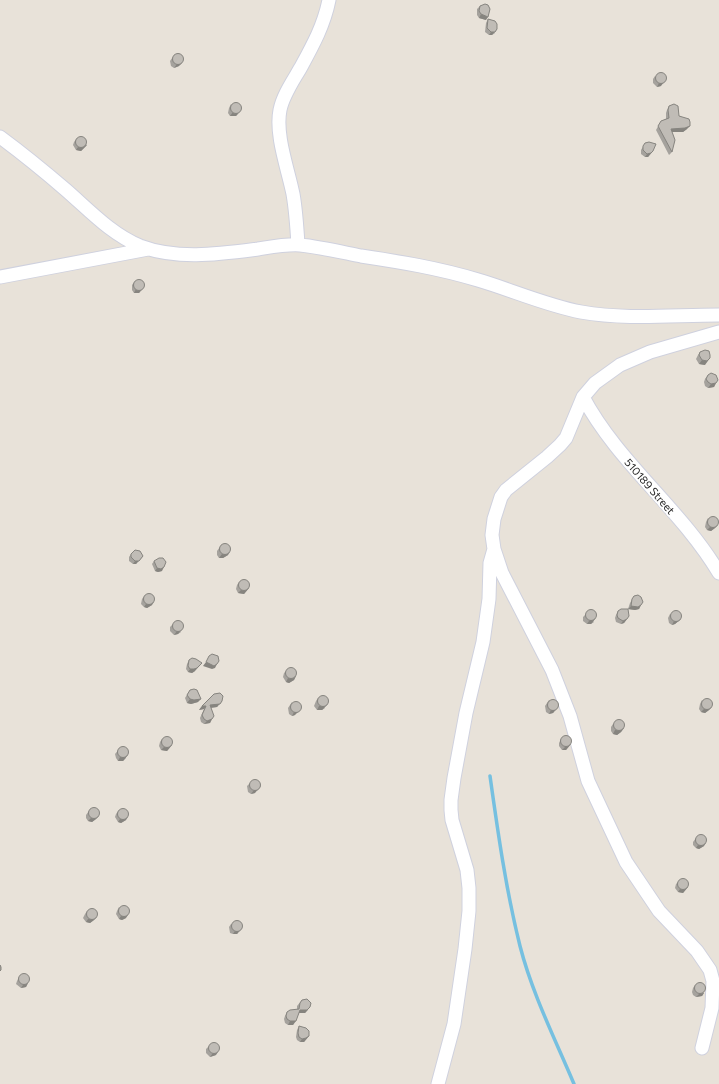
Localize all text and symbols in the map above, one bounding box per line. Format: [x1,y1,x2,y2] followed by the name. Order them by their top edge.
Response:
[622,456,678,517] street label: 510189 Street

